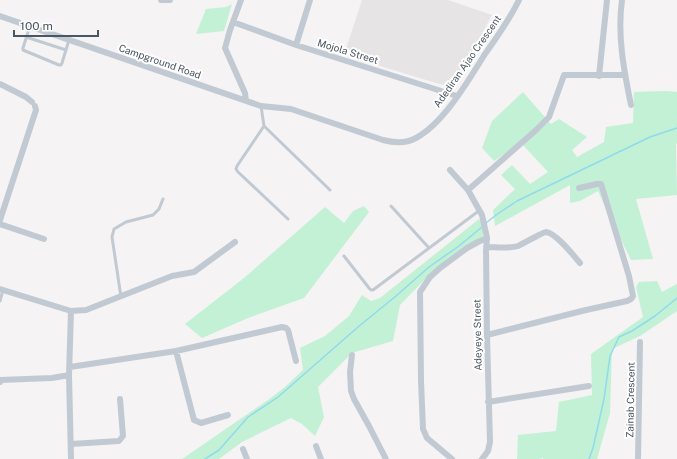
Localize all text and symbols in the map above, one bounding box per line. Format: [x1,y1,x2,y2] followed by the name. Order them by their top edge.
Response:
[14,12,98,38] scale bar
[431,12,503,109] street label: Adediran Ajao Crescent
[20,19,53,33] text: 100 m
[316,36,380,66] street label: Mojola Street
[117,41,203,81] street label: Campground Road
[470,299,484,371] street label: Adeyeye Street
[623,362,637,438] street label: Zainab Crescent

